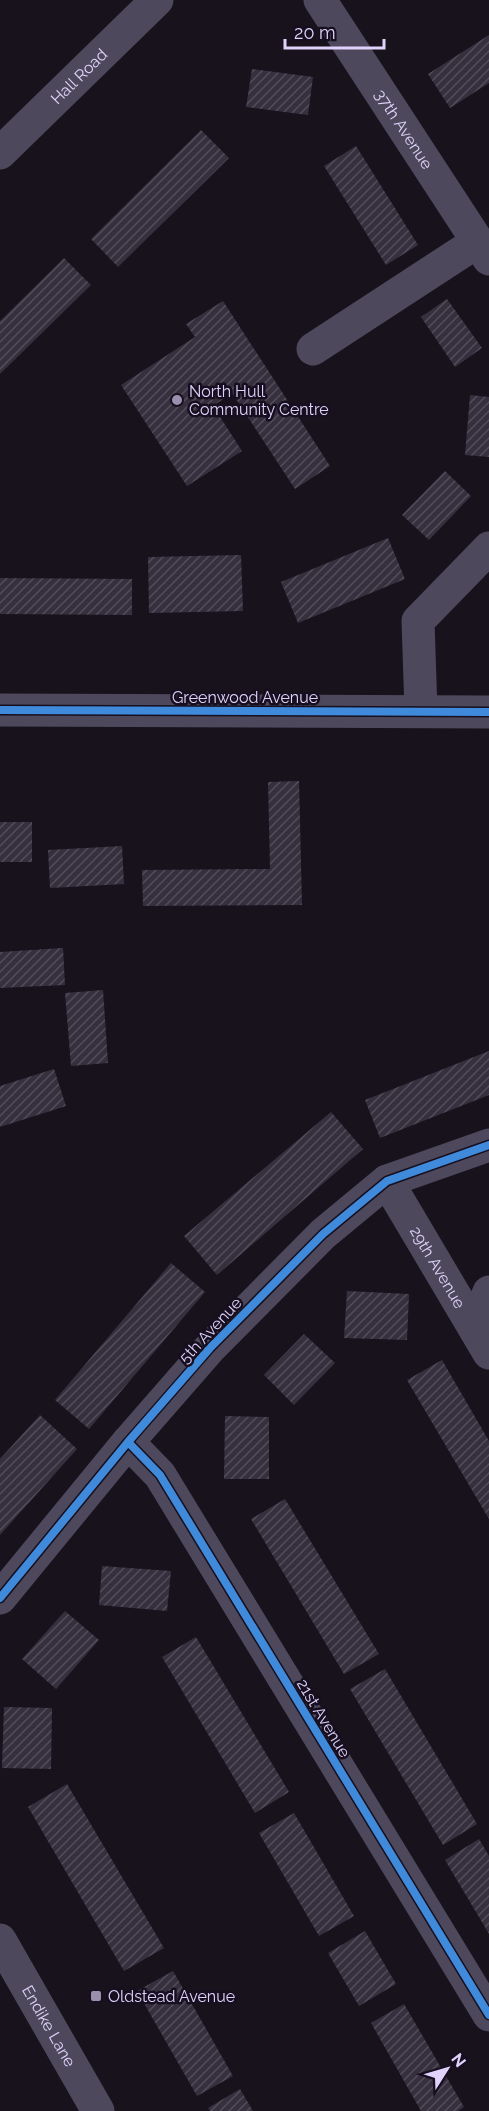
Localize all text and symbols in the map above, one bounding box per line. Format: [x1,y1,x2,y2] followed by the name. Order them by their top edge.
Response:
[285,12,384,50] scale bar
[294,22,336,43] text: 20 m
[47,45,111,108] street label: Hall Road
[371,86,437,173] street label: 37th Avenue
[189,382,329,419] place label: North Hull Community Centre
[170,393,184,407] marker: North Hull Community Centre
[172,688,318,707] street label: Greenwood Avenue
[406,1223,469,1312] street label: 29th Avenue
[175,1293,246,1367] street label: 5th Avenue
[293,1676,354,1761] street label: 21st Avenue
[18,1982,80,2070] street label: Endike Lane
[108,1987,235,2006] place label: Oldstead Avenue
[89,1989,103,2003] marker: Oldstead Avenue
[417,2039,477,2099] north arrow
[447,2050,470,2071] text: N

